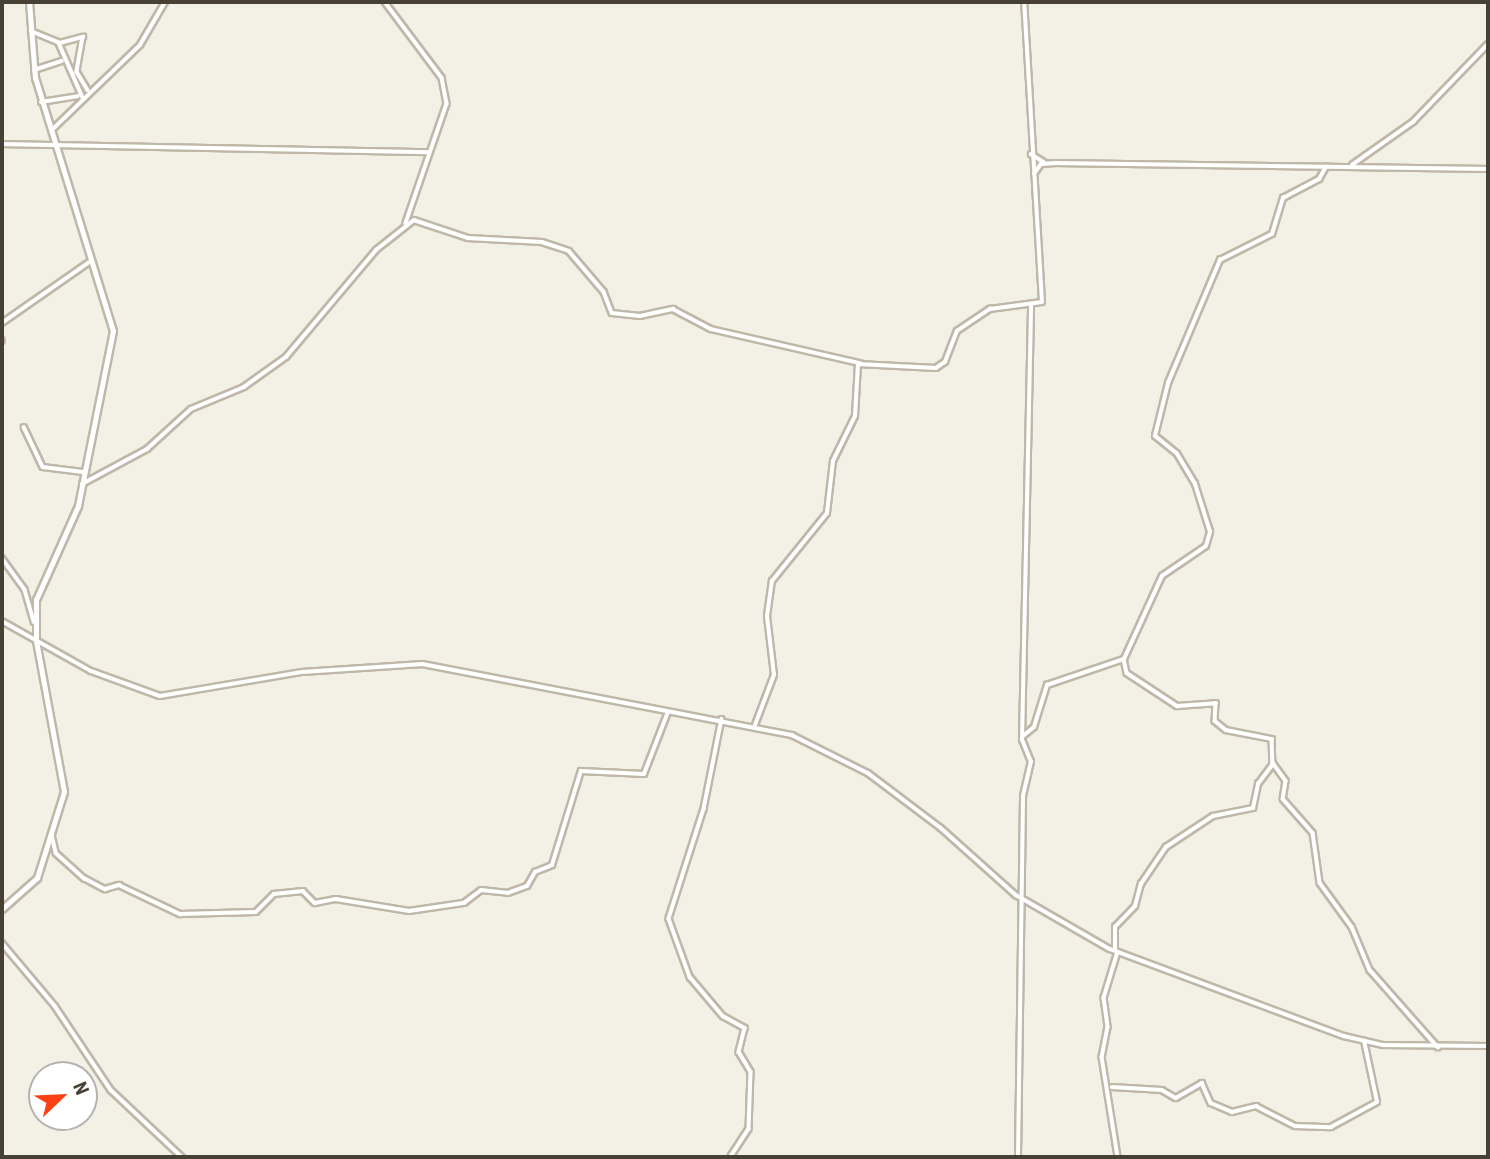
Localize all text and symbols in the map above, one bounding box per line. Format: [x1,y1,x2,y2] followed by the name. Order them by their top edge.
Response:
[28,1061,98,1131] north arrow
[68,1079,94,1098] text: N

